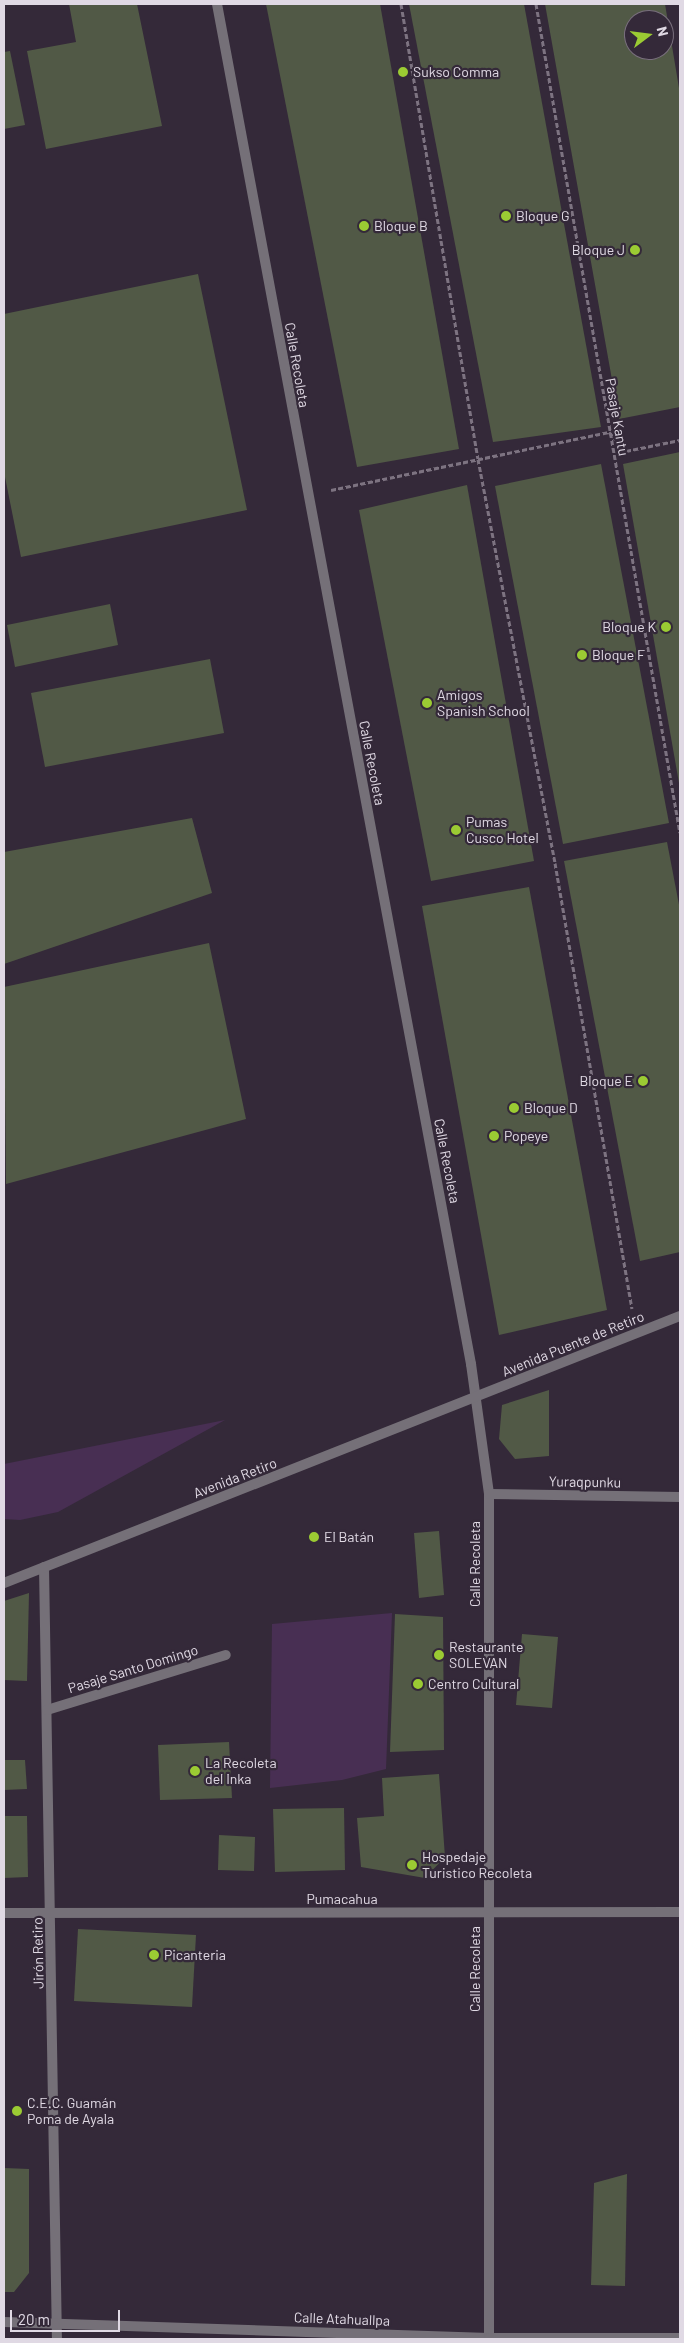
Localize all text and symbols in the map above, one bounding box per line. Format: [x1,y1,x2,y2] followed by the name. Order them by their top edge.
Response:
[624,10,674,60] north arrow
[654,25,672,38] text: N
[413,64,499,80] place label: Sukso Comma
[397,66,409,78] marker: Sukso Comma
[516,208,570,224] place label: Bloque G
[500,210,512,222] marker: Bloque G
[374,218,428,234] place label: Bloque B
[358,220,370,232] marker: Bloque B
[572,242,625,258] place label: Bloque J
[629,244,641,256] marker: Bloque J
[281,321,313,409] street label: Calle Recoleta
[602,377,632,457] street label: Pasaje Kantu
[602,619,656,635] place label: Bloque K
[660,621,672,633] marker: Bloque K
[592,647,645,663] place label: Bloque F
[576,649,588,661] marker: Bloque F
[437,687,530,720] place label: Amigos Spanish School
[421,697,433,709] marker: Amigos Spanish School
[356,719,388,807] street label: Calle Recoleta
[466,814,539,846] place label: Pumas Cusco Hotel
[450,824,462,836] marker: Pumas Cusco Hotel
[579,1073,633,1089] place label: Bloque E
[637,1075,649,1087] marker: Bloque E
[524,1100,578,1116] place label: Bloque D
[508,1102,520,1114] marker: Bloque D
[431,1117,463,1205] street label: Calle Recoleta
[504,1128,548,1144] place label: Popeye
[488,1130,500,1142] marker: Popeye
[499,1308,647,1380] street label: Avenida Puente de Retiro
[191,1454,279,1502] street label: Avenida Retiro
[549,1473,621,1491] street label: Yuraqpunku
[467,1521,483,1607] street label: Calle Recoleta
[324,1529,374,1545] place label: El Batán
[308,1531,320,1543] marker: El Batán
[449,1639,523,1671] place label: Restaurante SOLEVAN
[66,1641,200,1697] street label: Pasaje Santo Domingo
[433,1649,445,1661] marker: Restaurante SOLEVAN
[428,1676,519,1692] place label: Centro Cultural
[412,1678,424,1690] marker: Centro Cultural
[205,1755,277,1788] place label: La Recoleta del Inka
[189,1765,201,1777] marker: La Recoleta del Inka
[422,1849,532,1881] place label: Hospedaje Turistico Recoleta
[406,1859,418,1871] marker: Hospedaje Turistico Recoleta
[306,1891,378,1907] street label: Pumacahua
[29,1917,47,1989] street label: Jirón Retiro
[467,1926,483,2012] street label: Calle Recoleta
[164,1947,226,1963] place label: Picanteria
[148,1949,160,1961] marker: Picanteria
[27,2095,116,2128] place label: C.E.C. Guamán Poma de Ayala
[11,2105,23,2117] marker: C.E.C. Guamán Poma de Ayala
[12,2300,122,2332] scale bar
[294,2309,390,2329] street label: Calle Atahuallpa
[18,2310,50,2328] text: 20 m

